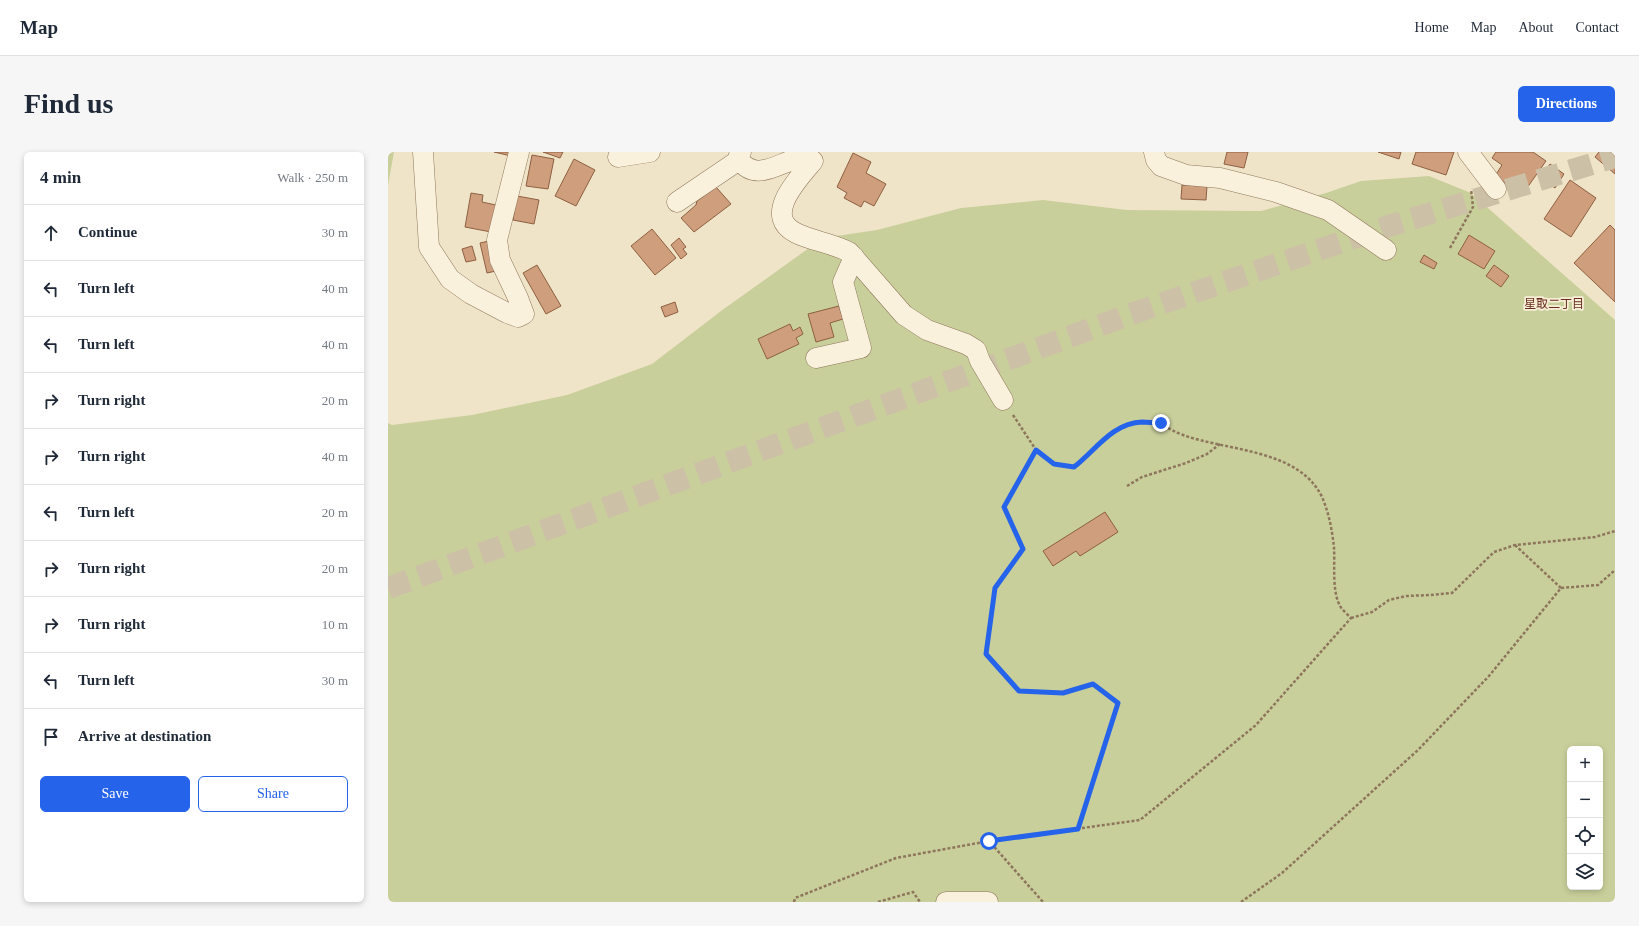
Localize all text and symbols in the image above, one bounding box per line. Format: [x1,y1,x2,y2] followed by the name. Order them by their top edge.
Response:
[20,17,58,38] text: Map
[1415,20,1449,35] text: Home
[1471,20,1496,35] text: Map
[1518,20,1553,35] text: About
[1575,20,1619,35] text: Contact
[1518,86,1615,122] button: Directions
[24,88,114,119] text: Find us
[40,168,81,187] text: 4 min
[277,170,348,185] text: Walk · 250 m
[40,222,62,244] icon: ahead
[78,224,137,240] text: Continue
[322,225,348,240] text: 30 m
[40,278,62,300] icon: left
[78,280,135,296] text: Turn left
[322,281,348,296] text: 40 m
[1524,297,1584,311] district label: 星取二丁目
[40,334,62,356] icon: left
[78,336,135,352] text: Turn left
[322,337,348,352] text: 40 m
[40,390,62,412] icon: right
[78,392,145,408] text: Turn right
[322,393,348,408] text: 20 m
[1152,414,1170,432] route end
[40,446,62,468] icon: right
[78,448,145,464] text: Turn right
[322,449,348,464] text: 40 m
[40,502,62,524] icon: left
[78,504,135,520] text: Turn left
[322,505,348,520] text: 20 m
[40,558,62,580] icon: right
[78,560,145,576] text: Turn right
[322,561,348,576] text: 20 m
[40,614,62,636] icon: right
[78,616,145,632] text: Turn right
[322,617,348,632] text: 10 m
[40,670,62,692] icon: left
[78,672,135,688] text: Turn left
[322,673,348,688] text: 30 m
[40,726,62,748] icon: arrive
[78,728,211,744] text: Arrive at destination
[1567,746,1603,890] map controls
[1567,746,1603,782] button: +
[40,776,190,812] button: Save
[198,776,348,812] button: Share
[1567,782,1603,818] button: −
[1567,818,1603,854] button: locate
[980,832,998,850] route start
[1567,854,1603,890] button: layers

